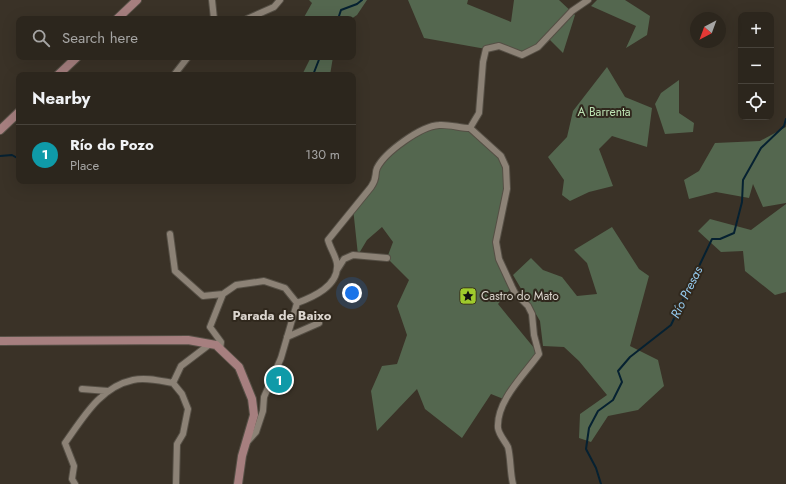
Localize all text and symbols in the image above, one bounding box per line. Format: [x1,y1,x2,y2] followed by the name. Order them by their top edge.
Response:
[690,12,726,48] north arrow
[738,12,774,120] map controls
[738,12,774,48] button: +
[16,16,356,60] search box
[30,27,52,49] icon: search
[62,27,138,49] text: Search here
[738,48,774,84] button: −
[738,84,774,120] button: locate
[32,86,90,110] text: Nearby
[577,103,631,121] park label: A Barrenta
[70,134,154,156] text: Río do Pozo
[42,145,48,164] text: 1
[305,145,340,164] text: 130 m
[70,156,99,175] text: Place
[666,262,708,321] water label: Río Presas
[342,283,362,303] your location
[458,286,478,306] place icon: Castro do Mato
[481,287,559,305] place label: Castro do Mato
[233,306,332,325] district label: Parada de Baixo
[266,365,292,395] pin: 1

